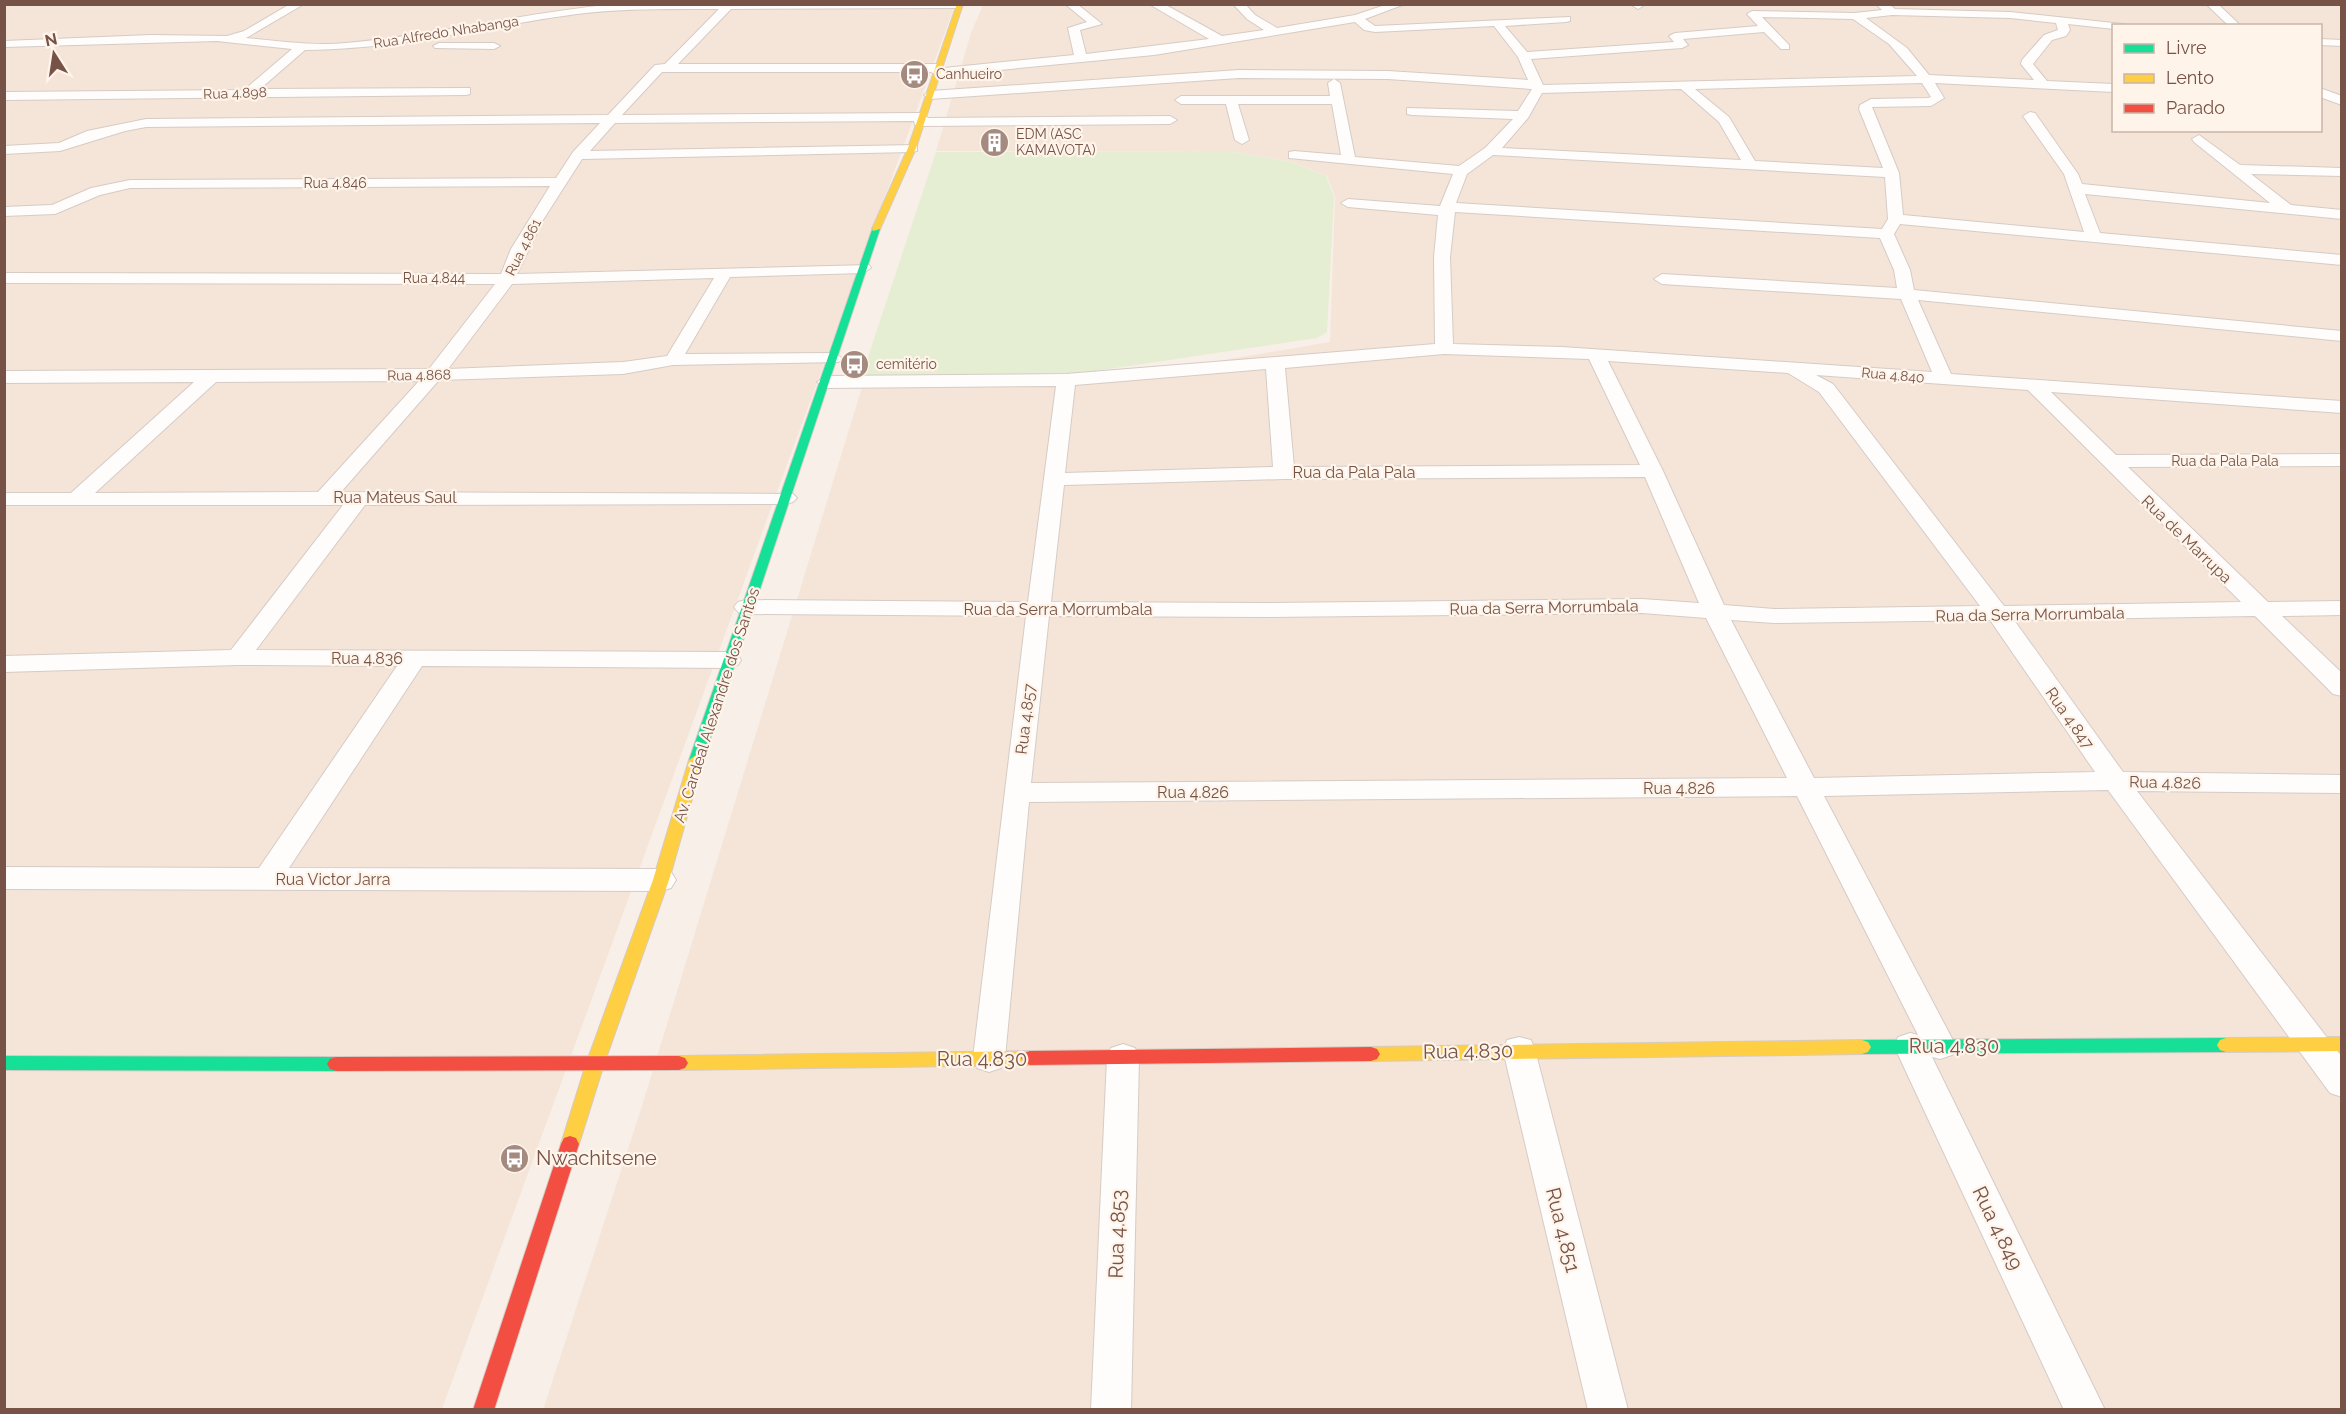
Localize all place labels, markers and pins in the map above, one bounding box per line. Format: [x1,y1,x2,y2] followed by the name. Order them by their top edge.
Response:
[899,58,931,90] bus stop icon: Canhueiro
[936,66,1002,82] place label: Canhueiro
[979,126,1011,158] building icon: EDM (ASC KAMAVOTA)
[1016,126,1096,158] place label: EDM (ASC KAMAVOTA)
[839,348,871,380] bus stop icon: cemitério
[876,356,937,372] place label: cemitério
[499,1142,531,1174] bus stop icon: Nwachitsene
[536,1146,657,1170] place label: Nwachitsene

